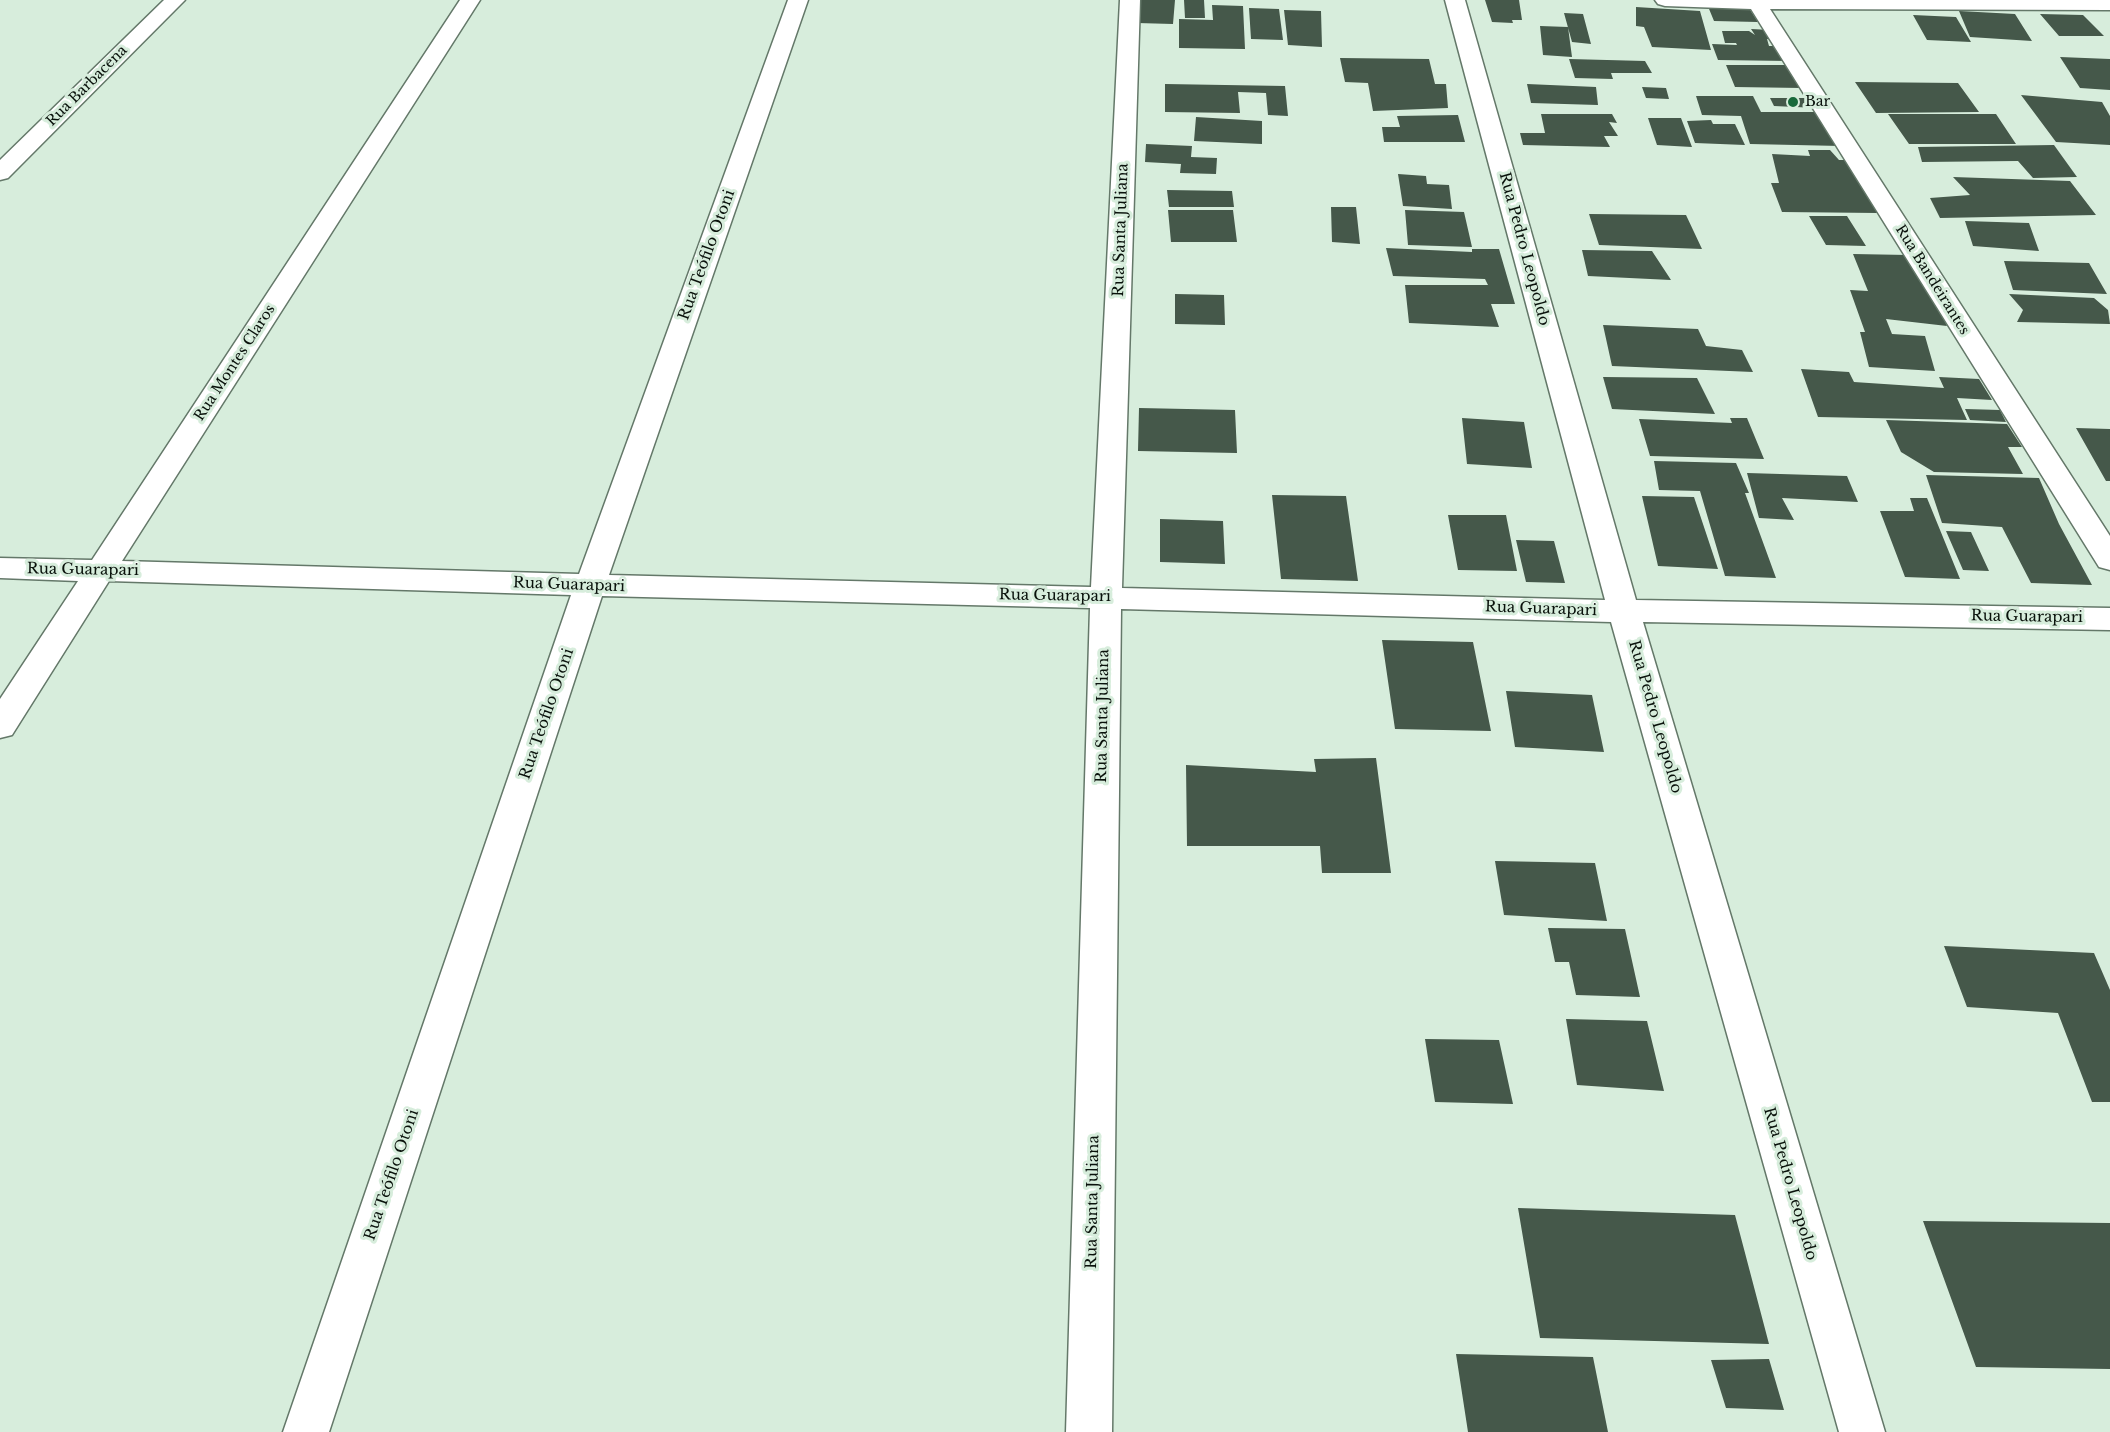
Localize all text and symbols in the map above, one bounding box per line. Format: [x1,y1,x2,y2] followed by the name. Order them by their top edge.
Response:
[43,42,131,130] street label: Rua Barbacena
[1805,94,1830,110] place label: Bar
[1786,95,1800,109] marker: Bar
[1110,163,1132,297] street label: Rua Santa Juliana
[1495,170,1553,328] street label: Rua Pedro Leopoldo
[675,187,739,323] street label: Rua Teófilo Otoni
[1891,222,1973,338] street label: Rua Bandeirantes
[191,302,279,424] street label: Rua Montes Claros
[27,560,139,580] street label: Rua Guarapari
[513,574,625,596] street label: Rua Guarapari
[999,586,1111,606] street label: Rua Guarapari
[1485,598,1597,620] street label: Rua Guarapari
[1971,607,2083,627] street label: Rua Guarapari
[1625,638,1685,796] street label: Rua Pedro Leopoldo
[516,646,578,782] street label: Rua Teófilo Otoni
[1093,649,1113,783] street label: Rua Santa Juliana
[1760,1105,1820,1263] street label: Rua Pedro Leopoldo
[361,1107,423,1243] street label: Rua Teófilo Otoni
[1083,1135,1103,1269] street label: Rua Santa Juliana

